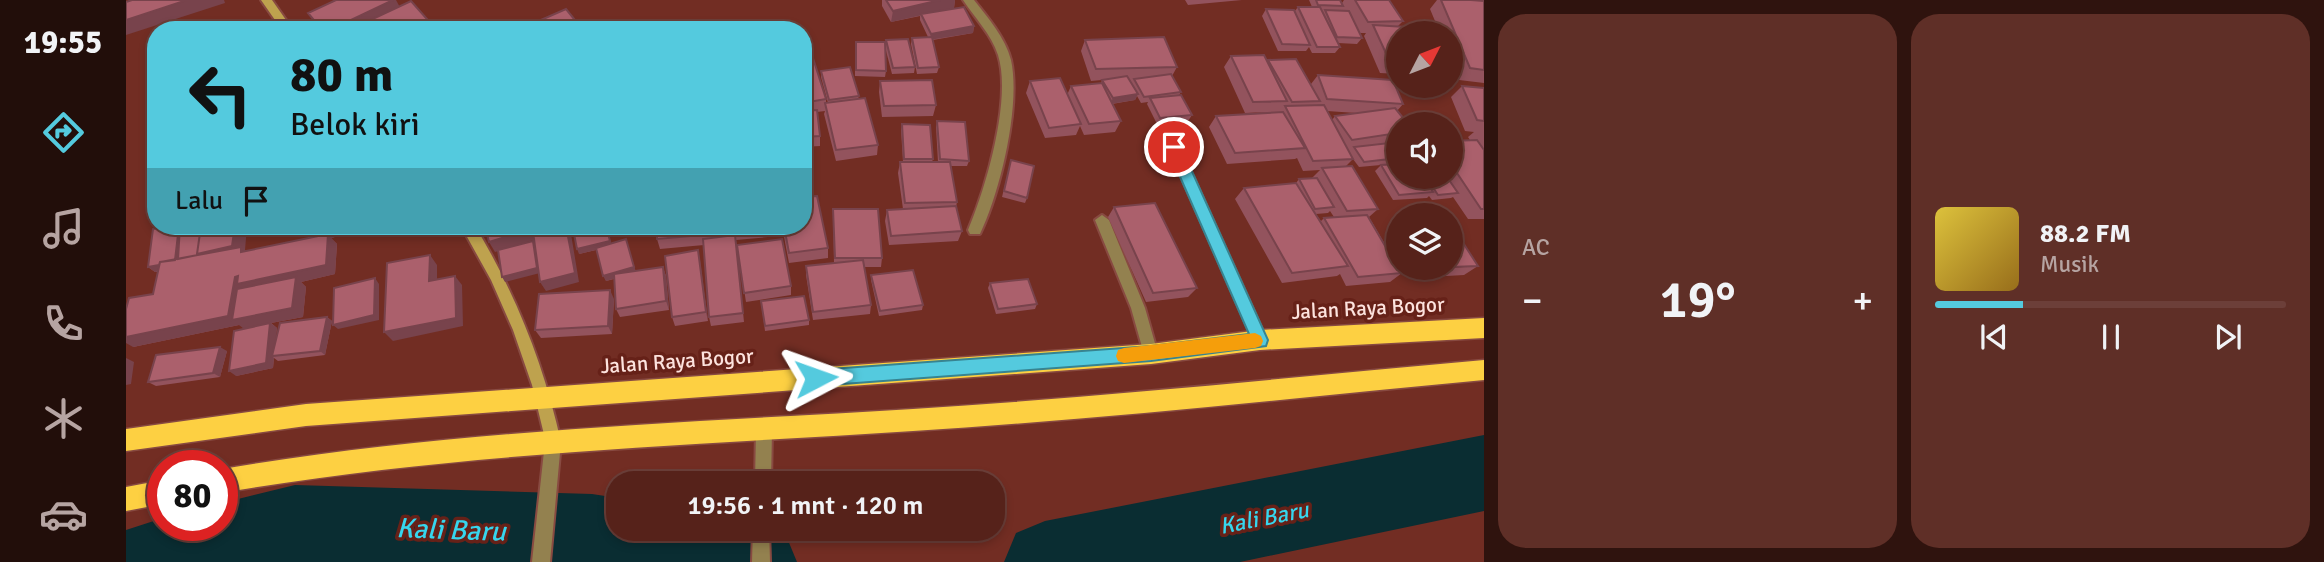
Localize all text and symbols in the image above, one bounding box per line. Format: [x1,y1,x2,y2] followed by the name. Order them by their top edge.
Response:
[1386,21,1463,98] north arrow
[1386,21,1463,280] map controls
[24,23,102,62] text: 19:55
[290,45,393,105] text: 80 m
[175,49,266,140] icon: left
[290,105,420,144] text: Belok kiri
[39,108,88,157] icon: directions
[1386,112,1463,189] button: sound
[1144,117,1204,177] pin
[1155,128,1193,166] icon: arrive
[237,182,275,220] icon: arrive
[175,185,223,217] text: Lalu
[1386,203,1463,280] button: layers
[39,204,88,253] icon: music
[2040,218,2131,250] text: 88.2 FM
[1522,233,1550,262] text: AC
[2040,250,2099,279] text: Musik
[1659,268,1736,332] text: 19°
[1522,277,1543,324] text: −
[1852,277,1873,324] text: +
[1291,291,1446,325] street label: Jalan Raya Bogor
[39,299,88,348] icon: phone
[1975,318,2013,356] icon: previous
[2092,318,2130,356] icon: pause
[2209,318,2247,356] icon: next
[779,341,853,415] position arrow
[600,343,755,379] street label: Jalan Raya Bogor
[39,394,88,443] icon: climate
[147,450,238,541] speed limit sign: 80
[39,490,88,539] icon: car
[688,490,923,522] text: 19:56 · 1 mnt · 120 m
[1217,495,1312,541] water label: Kali Baru
[396,511,508,549] water label: Kali Baru

